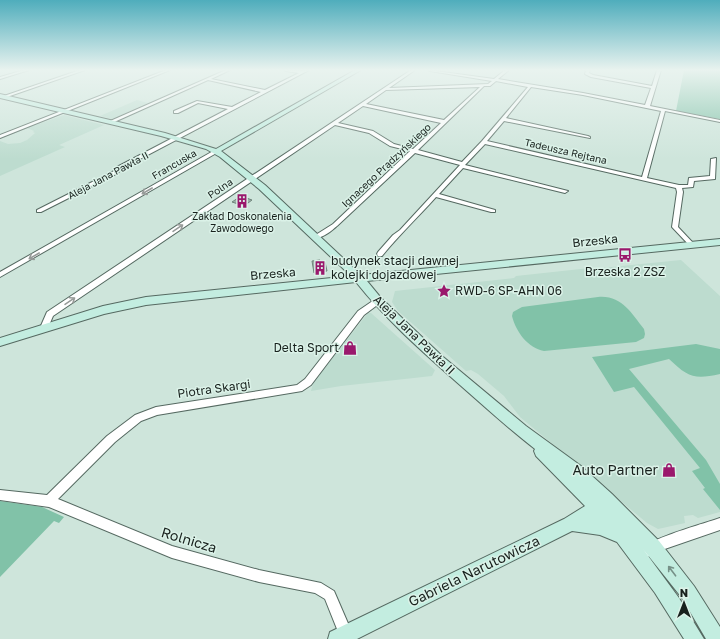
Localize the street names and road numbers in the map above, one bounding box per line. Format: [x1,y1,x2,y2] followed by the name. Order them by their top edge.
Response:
[339,120,433,210] street label: Ignacego Prądzyńskiego
[524,136,608,166] street label: Tadeusza Rejtana
[150,146,198,182] street label: Francuska
[66,149,150,201] street label: Aleja Jana Pawła II
[205,175,235,201] street label: Polna
[571,231,618,250] street label: Brzeska
[250,264,296,283] street label: Brzeska
[370,292,458,377] street label: Aleja Jana Pawła II
[176,376,251,401] street label: Piotra Skargi
[159,523,219,556] street label: Rolnicza
[405,531,542,610] street label: Gabriela Narutowicza

